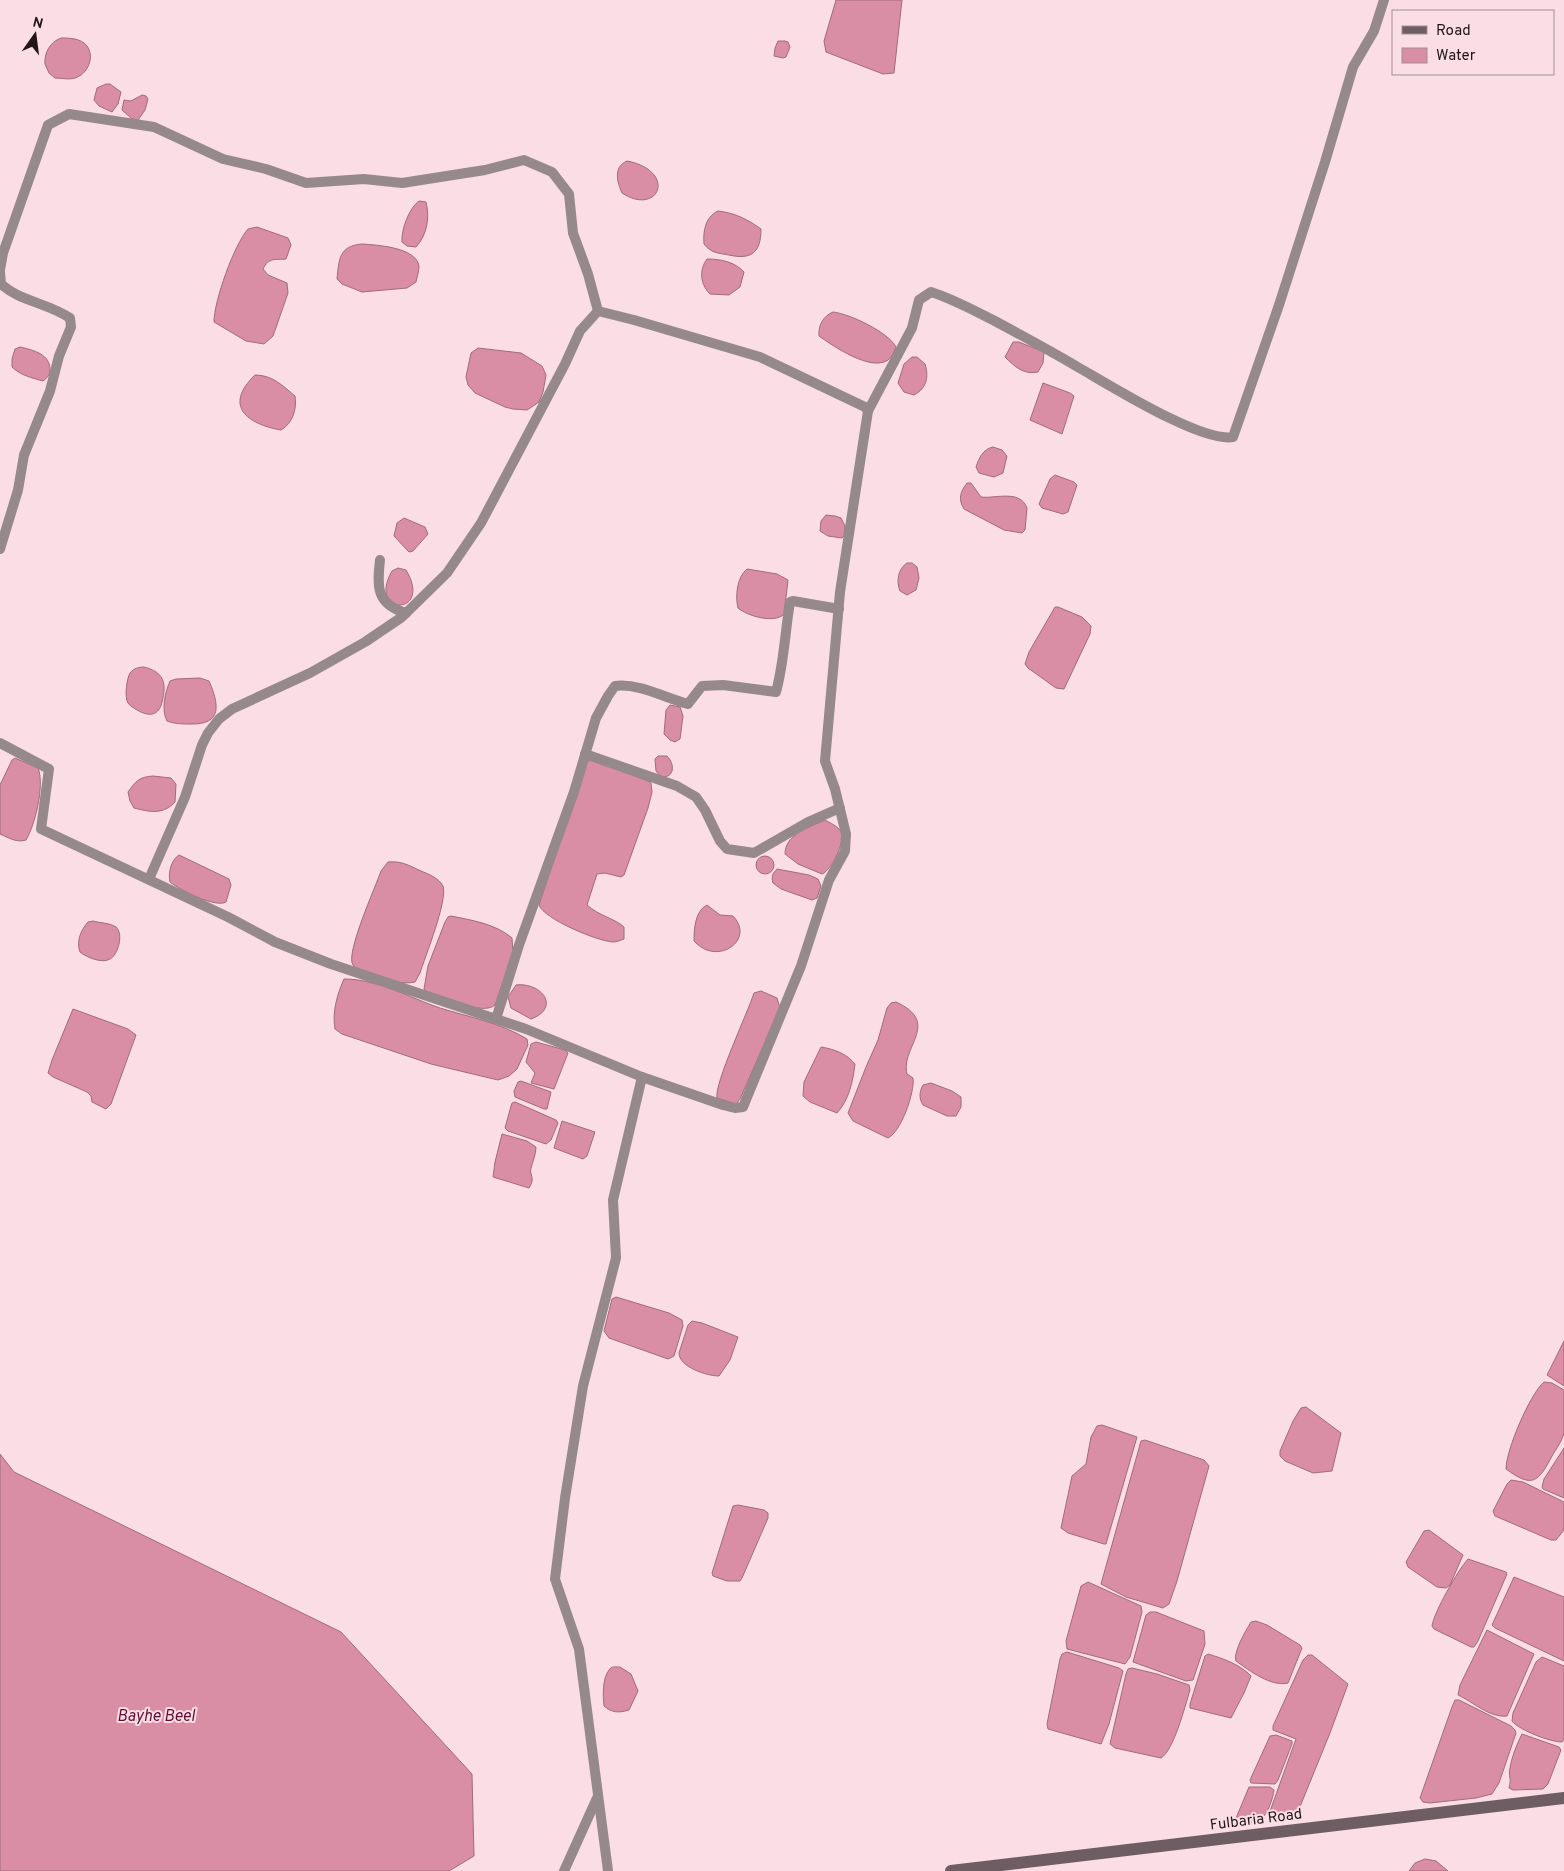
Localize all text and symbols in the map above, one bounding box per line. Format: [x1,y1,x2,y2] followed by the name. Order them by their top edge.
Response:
[10,10,60,60] north arrow
[1392,10,1554,75] legend
[31,14,45,33] text: N
[1436,22,1471,41] text: Road
[1436,47,1476,66] text: Water
[117,1707,196,1727] water label: Bayhe Beel
[1209,1805,1303,1836] street label: Fulbaria Road

